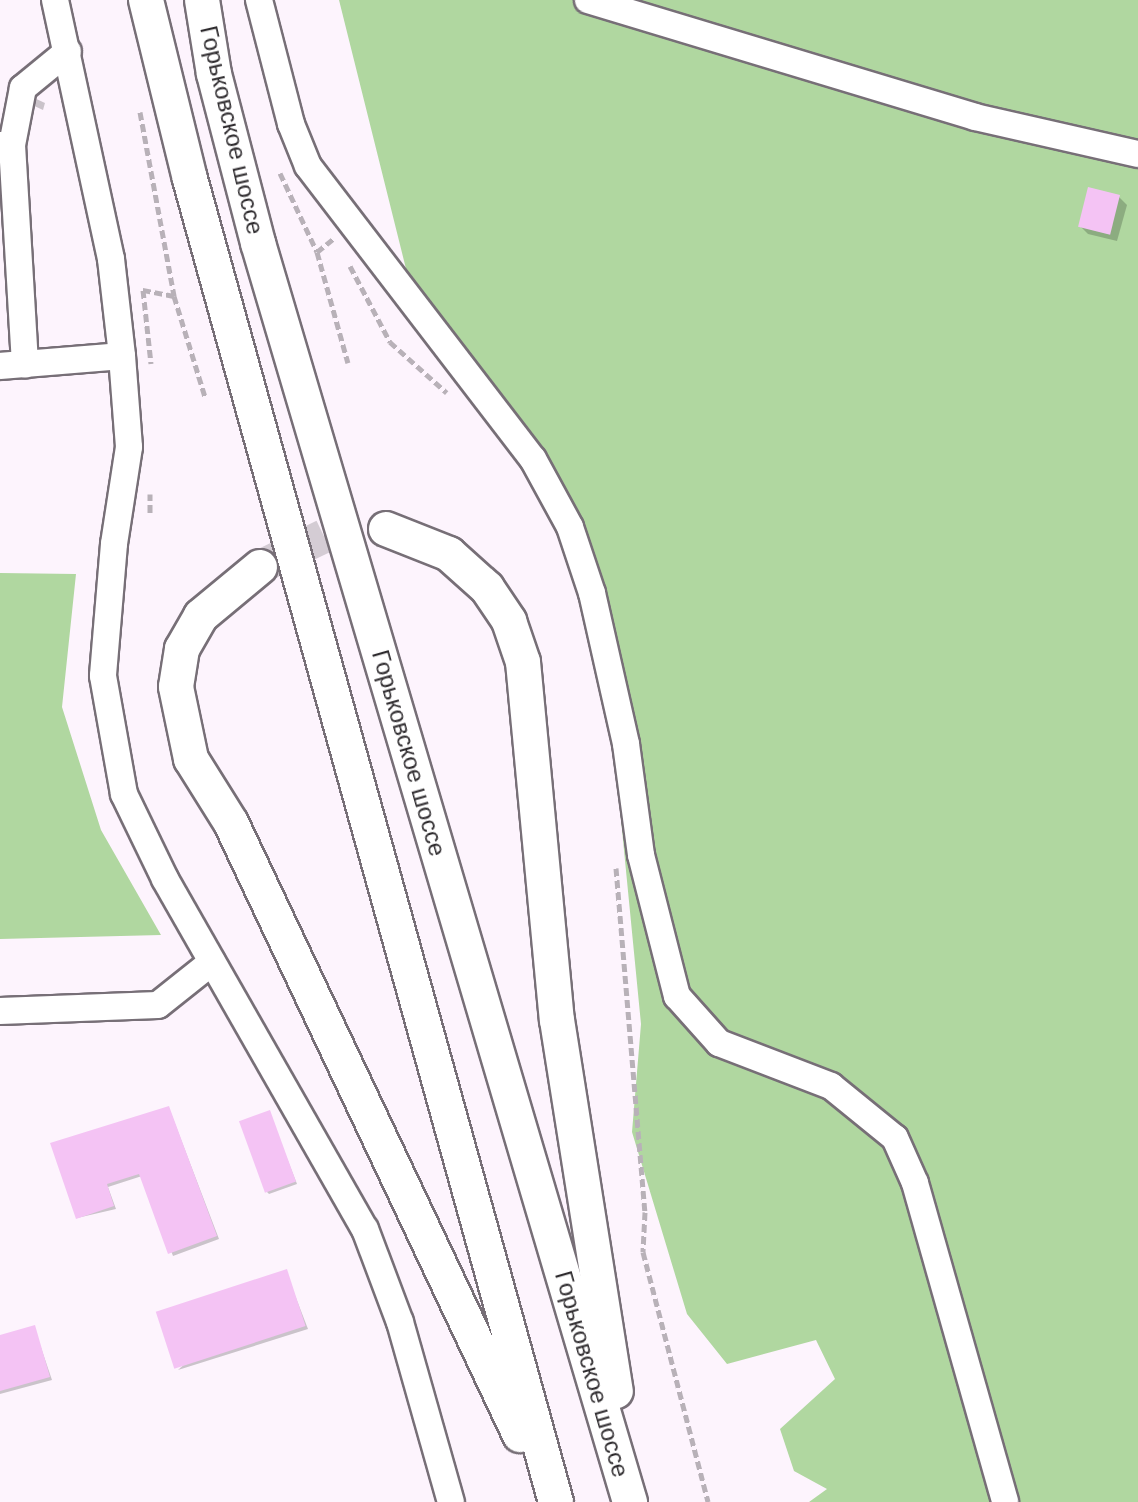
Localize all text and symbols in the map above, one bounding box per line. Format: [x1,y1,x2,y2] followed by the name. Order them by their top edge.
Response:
[194,23,270,237] street label: Горьковское шоссе
[366,647,452,859] street label: Горьковское шоссе
[549,1268,635,1480] street label: Горьковское шоссе

